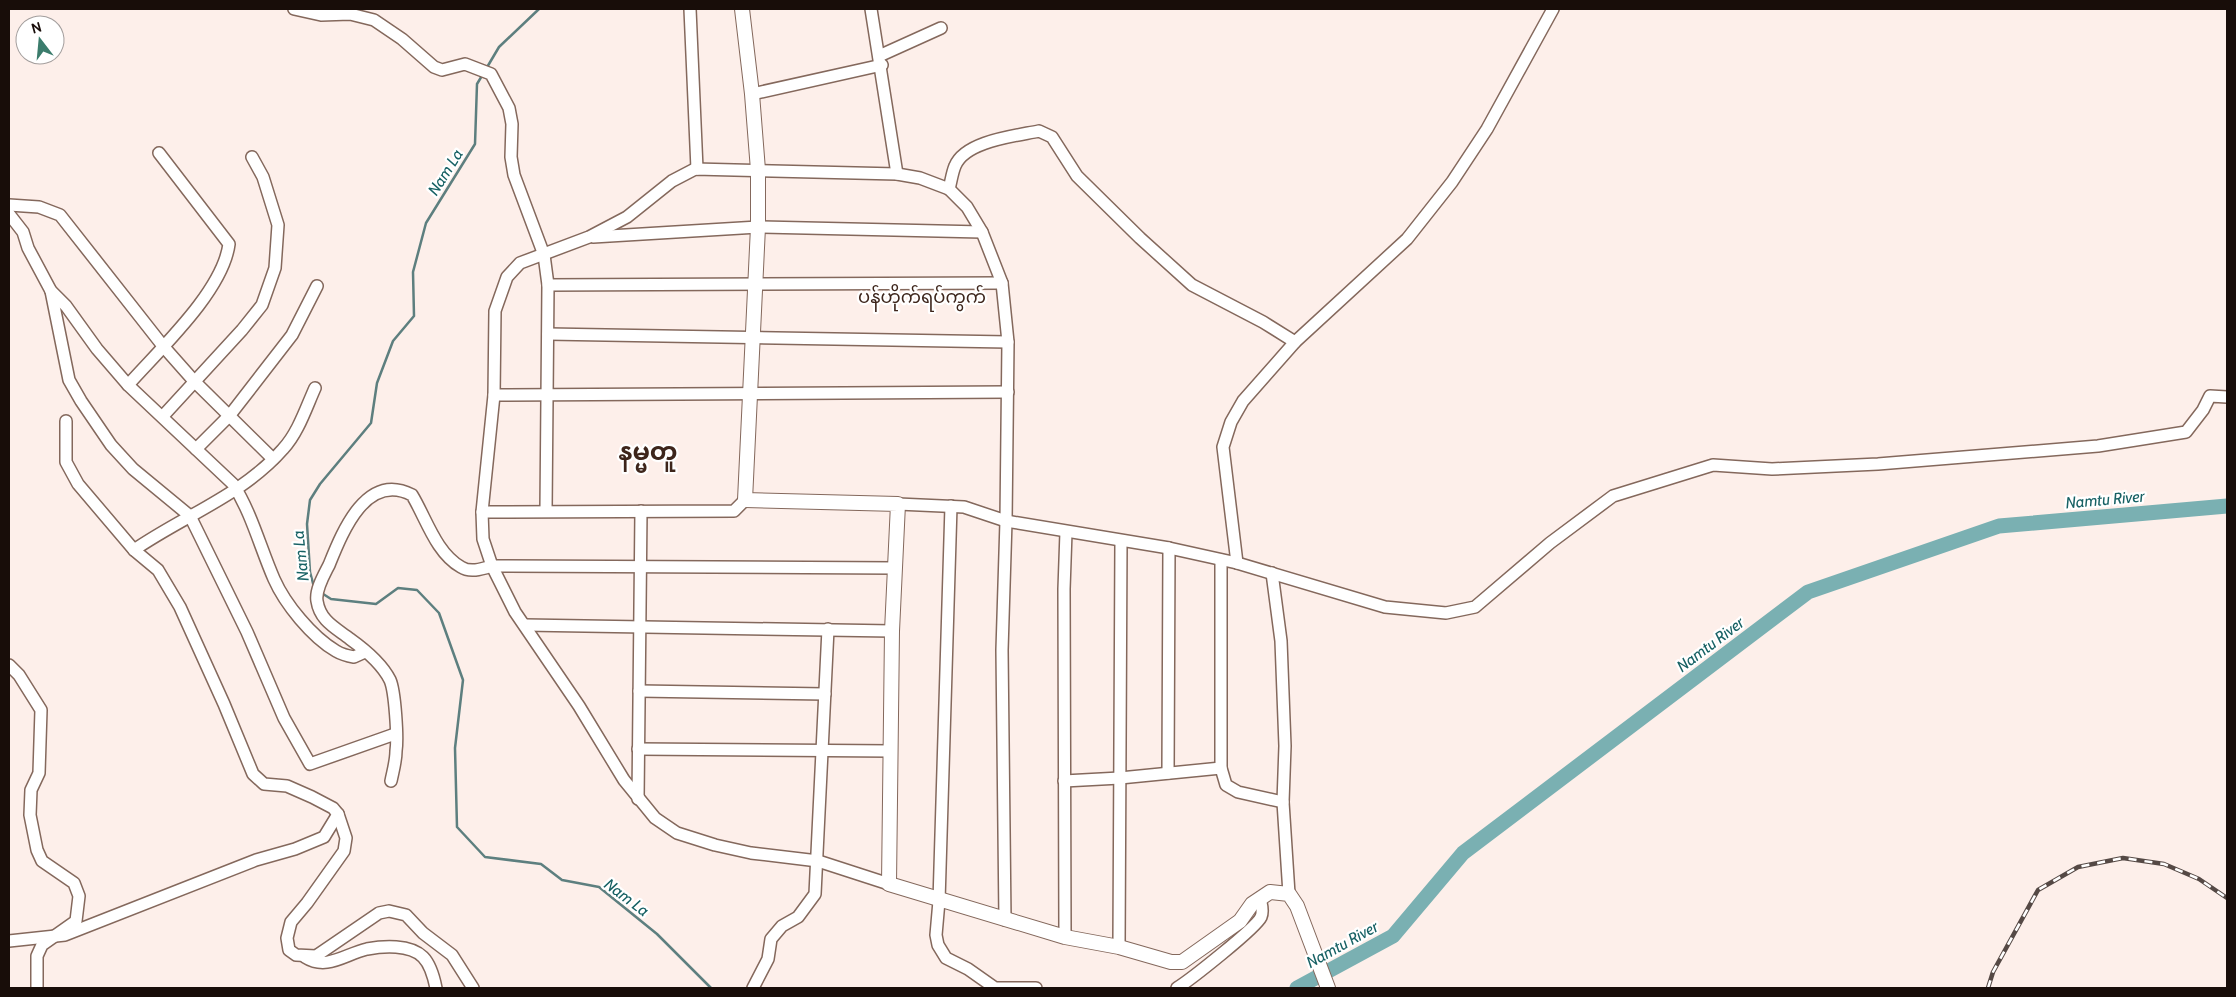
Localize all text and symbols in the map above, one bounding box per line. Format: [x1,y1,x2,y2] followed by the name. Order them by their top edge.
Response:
[15,15,65,65] north arrow
[29,17,44,38] text: N
[424,146,467,199] water label: Nam La
[858,283,986,312] district label: ပန်ဟိုက်ရပ်ကွက်
[618,436,678,473] district label: နမ္မတူ
[2065,486,2146,512] water label: Namtu River
[288,530,313,582] water label: Nam La
[1673,612,1749,676] water label: Namtu River
[601,874,653,920] water label: Nam La
[1303,916,1382,972] water label: Namtu River

